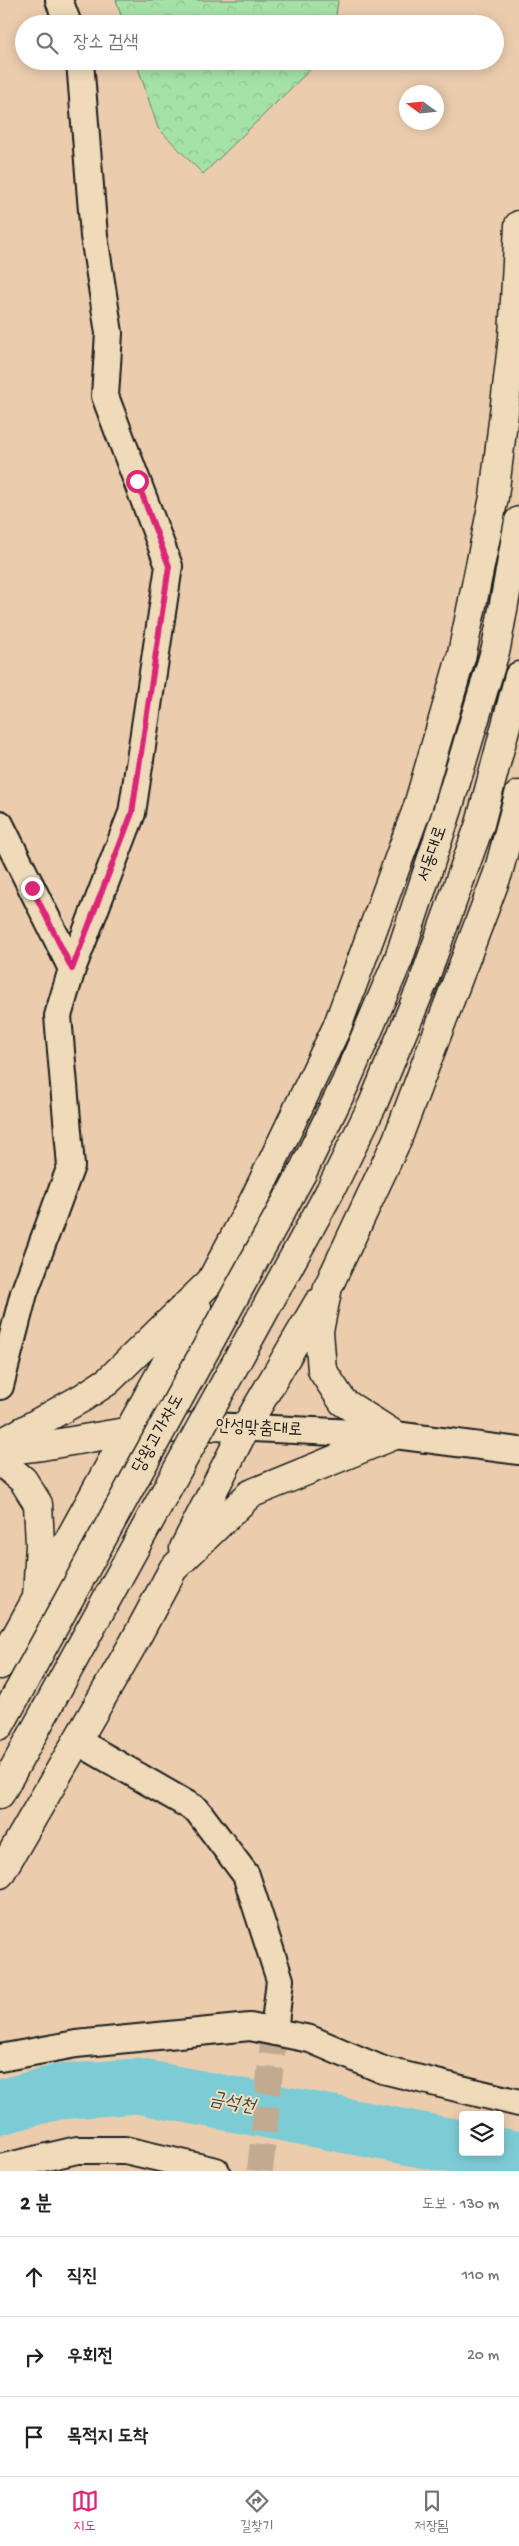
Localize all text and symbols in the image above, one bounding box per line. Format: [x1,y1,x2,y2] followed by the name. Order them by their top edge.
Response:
[15,15,504,70] search box
[33,29,61,57] icon: search
[73,32,139,55] text: 장소 검색
[399,85,444,130] north arrow
[126,470,149,493] route start
[414,823,452,885] street label: 서동대로
[21,877,44,900] route end
[129,1391,189,1477] street label: 당왕고가차도
[215,1416,303,1442] street label: 안성맞춤대로
[207,2088,258,2120] water label: 금석천
[459,2111,504,2156] map controls
[459,2111,504,2156] button: layers
[20,2193,52,2218] text: 2 분
[422,2196,499,2215] text: 도보 · 130 m
[20,2263,48,2291] icon: ahead
[67,2266,98,2289] text: 직진
[462,2267,499,2286] text: 110 m
[20,2343,48,2371] icon: right
[67,2346,113,2369] text: 우회전
[467,2347,499,2366] text: 20 m
[20,2423,48,2451] icon: arrive
[67,2426,148,2449] text: 목적지 도착
[71,2487,99,2536] tab: 지도
[240,2487,273,2536] tab: 길찾기
[415,2487,448,2536] tab: 저장됨

